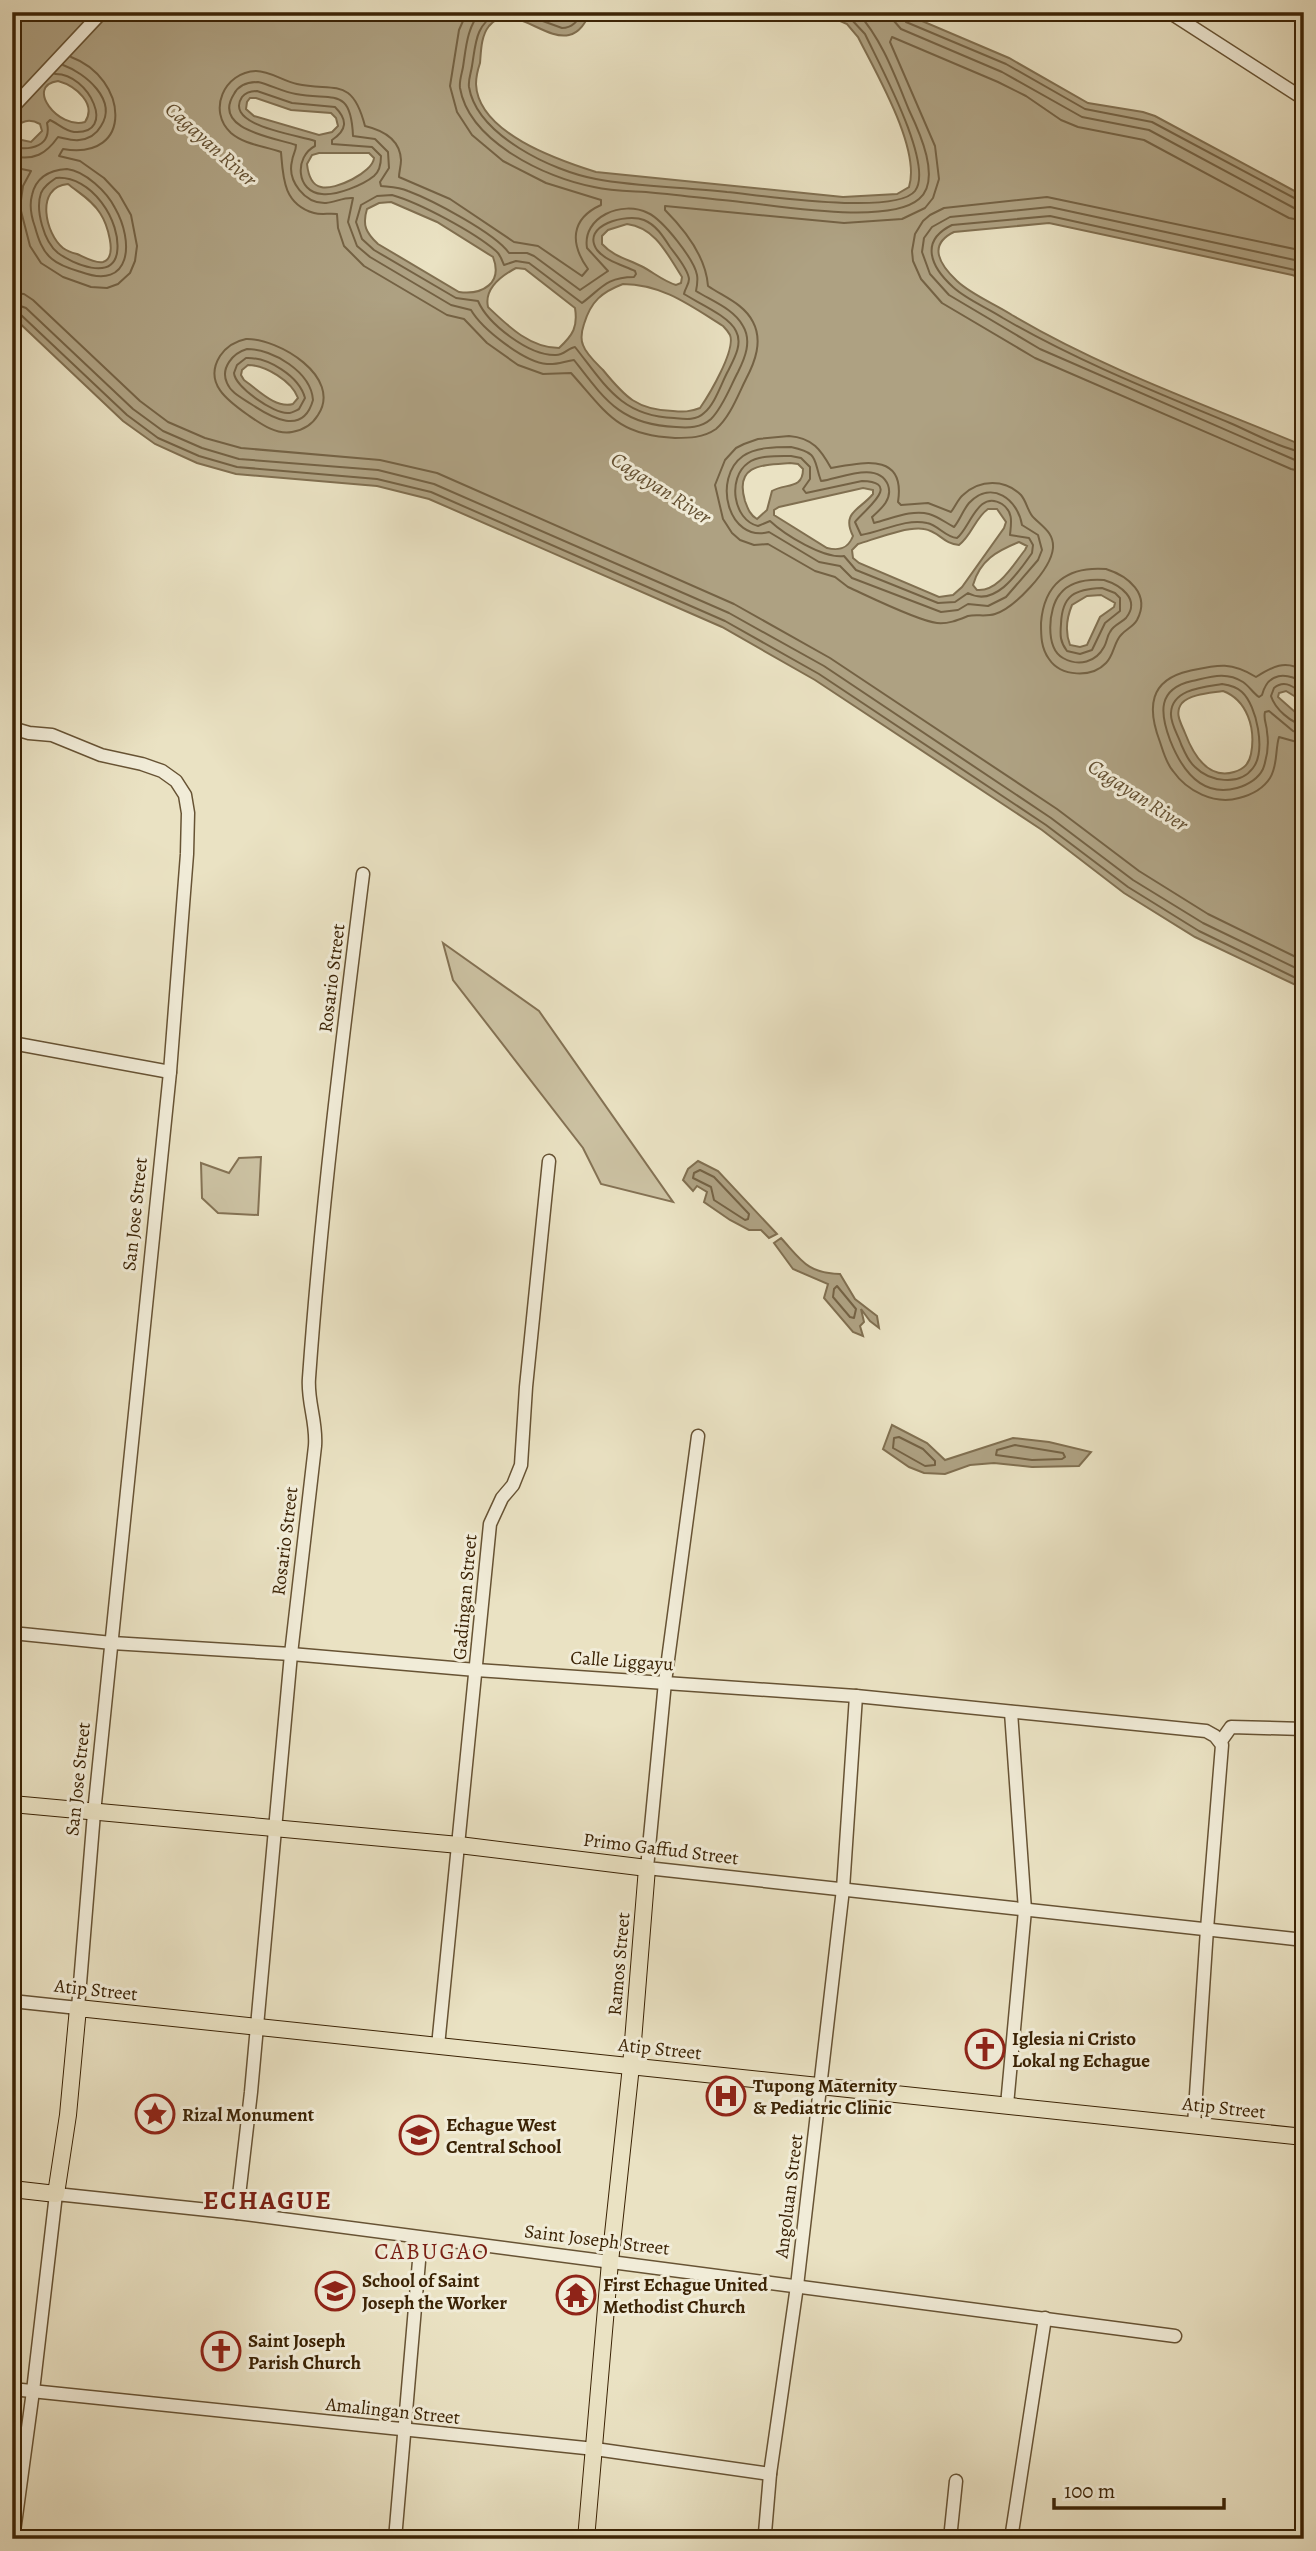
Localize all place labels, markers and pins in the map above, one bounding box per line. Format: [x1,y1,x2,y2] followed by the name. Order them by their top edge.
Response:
[1012,2026,1150,2074] place label: Iglesia ni Cristo Lokal ng Echague
[964,2028,1006,2070] church icon: Iglesia ni Cristo Lokal ng Echague
[753,2073,898,2121] place label: Tupong Maternity & Pediatric Clinic
[705,2075,747,2117] hospital icon: Tupong Maternity & Pediatric Clinic
[134,2093,176,2135] place icon: Rizal Monument
[182,2102,315,2128] place label: Rizal Monument
[446,2112,561,2160] place label: Echague West Central School
[398,2114,440,2156] school or university icon: Echague West Central School
[362,2268,507,2316] place label: School of Saint Joseph the Worker
[314,2270,356,2312] school or university icon: School of Saint Joseph the Worker
[603,2272,769,2320] place label: First Echague United Methodist Church
[555,2274,597,2316] temple icon: First Echague United Methodist Church
[248,2328,361,2376] place label: Saint Joseph Parish Church
[200,2330,242,2372] church icon: Saint Joseph Parish Church

